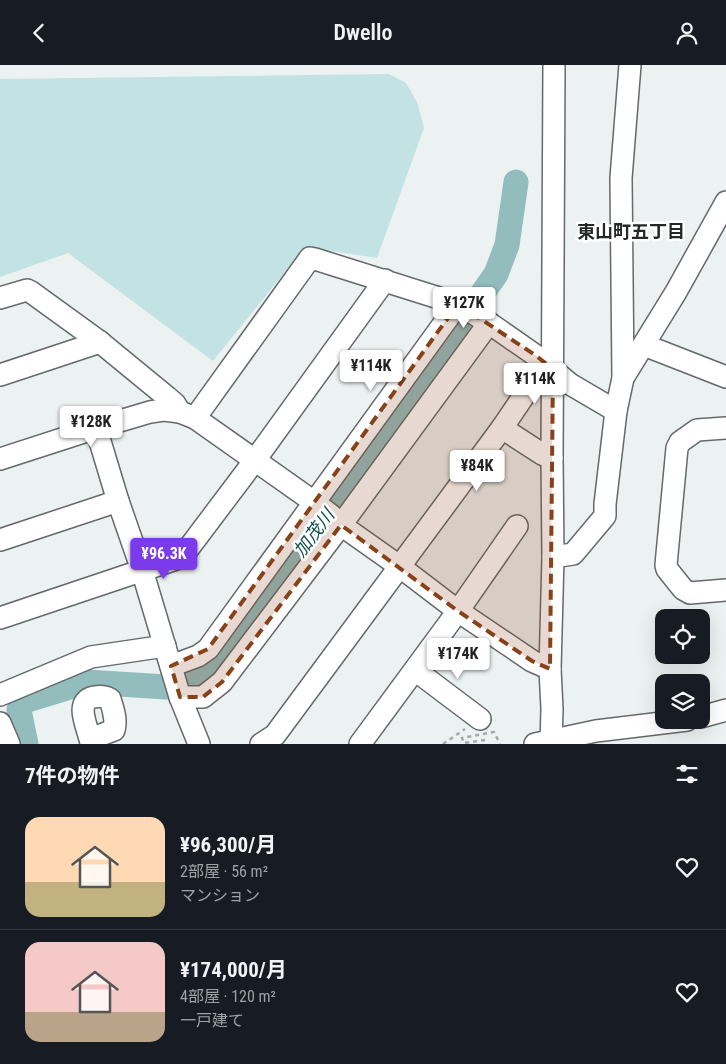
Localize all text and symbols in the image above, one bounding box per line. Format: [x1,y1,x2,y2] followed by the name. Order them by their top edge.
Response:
[25,19,53,47] icon: back
[673,19,701,47] icon: person
[334,20,392,45] text: Dwello
[577,221,685,242] district label: 東山町五丁目
[429,287,499,329] pin: ¥127K
[444,293,484,312] text: ¥127K
[336,349,406,392] pin: ¥114K
[351,356,391,375] text: ¥114K
[500,363,570,405] pin: ¥114K
[515,369,555,388] text: ¥114K
[56,405,126,448] pin: ¥128K
[71,412,111,431] text: ¥128K
[447,449,507,492] pin: ¥84K
[461,456,493,475] text: ¥84K
[289,503,339,561] water label: 加茂川
[123,537,205,580] pin: ¥96.3K
[141,544,187,563] text: ¥96.3K
[655,609,710,729] map controls
[655,609,710,664] button: locate
[423,637,493,680] pin: ¥174K
[438,644,478,663] text: ¥174K
[655,674,710,729] button: layers
[673,760,701,788] icon: filters
[25,764,120,788] text: 7件の物件
[180,833,276,857] text: ¥96,300/月
[65,837,125,897] icon: home
[673,853,701,881] icon: heart
[180,862,268,881] text: 2部屋 · 56 m²
[180,886,260,905] text: マンション
[180,958,287,982] text: ¥174,000/月
[65,962,125,1022] icon: home
[673,978,701,1006] icon: heart
[180,987,276,1006] text: 4部屋 · 120 m²
[180,1011,244,1030] text: 一戸建て

